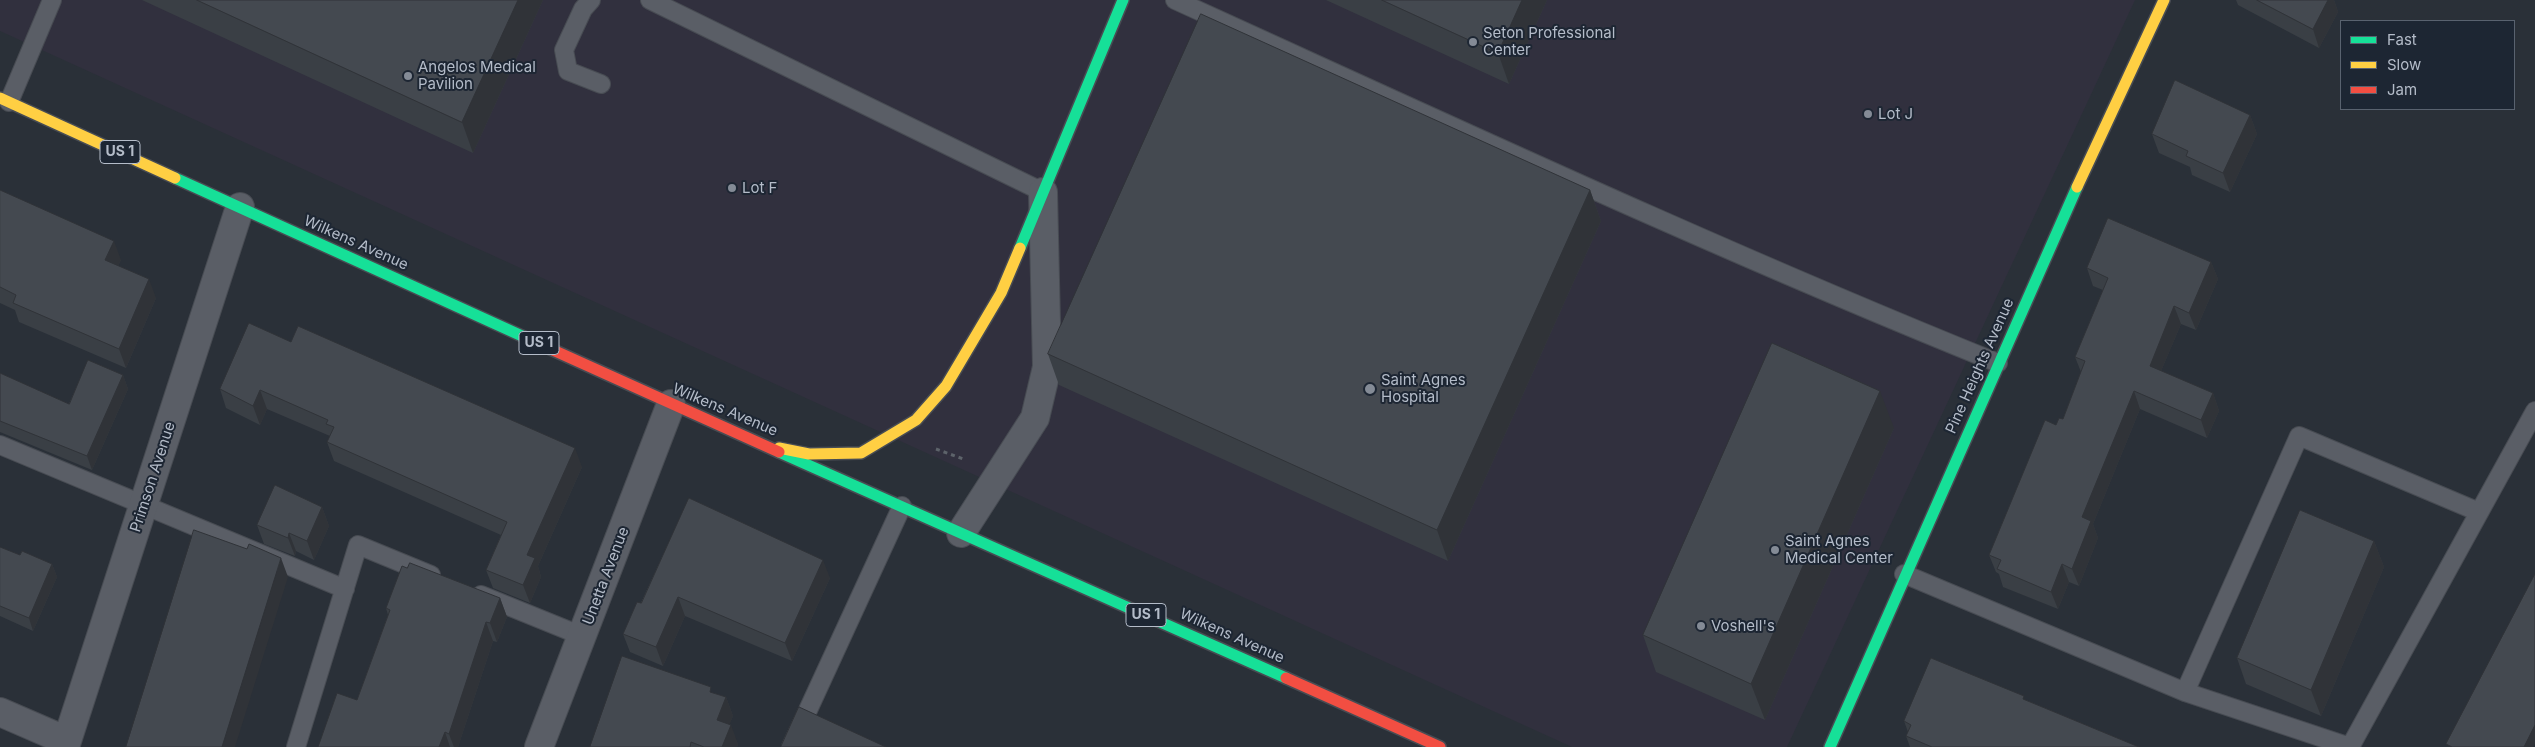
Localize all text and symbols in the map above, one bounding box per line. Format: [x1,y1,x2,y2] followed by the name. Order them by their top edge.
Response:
[2340,20,2515,110] legend
[1483,24,1615,59] place label: Seton Professional Center
[2387,30,2417,49] text: Fast
[1467,36,1479,48] marker: Seton Professional Center
[2387,55,2421,74] text: Slow
[418,58,536,93] place label: Angelos Medical Pavilion
[402,70,414,82] marker: Angelos Medical Pavilion
[2387,80,2417,99] text: Jam
[1878,105,1913,123] place label: Lot J
[1862,108,1874,120] marker: Lot J
[100,140,140,163] road number: US 1
[742,179,777,197] place label: Lot F
[726,182,738,194] marker: Lot F
[301,212,411,274] street label: Wilkens Avenue
[1942,296,2018,436] street label: Pine Heights Avenue
[519,332,559,354] road number: US 1
[1381,371,1466,406] place label: Saint Agnes Hospital
[670,380,780,440] street label: Wilkens Avenue
[1363,382,1377,396] marker: Saint Agnes Hospital
[127,420,179,534] street label: Primson Avenue
[579,524,633,628] street label: Unetta Avenue
[1785,532,1893,567] place label: Saint Agnes Medical Center
[1769,544,1781,556] marker: Saint Agnes Medical Center
[1126,604,1166,626] road number: US 1
[1177,605,1287,667] street label: Wilkens Avenue
[1711,617,1775,635] place label: Voshell's
[1695,620,1707,632] marker: Voshell's

